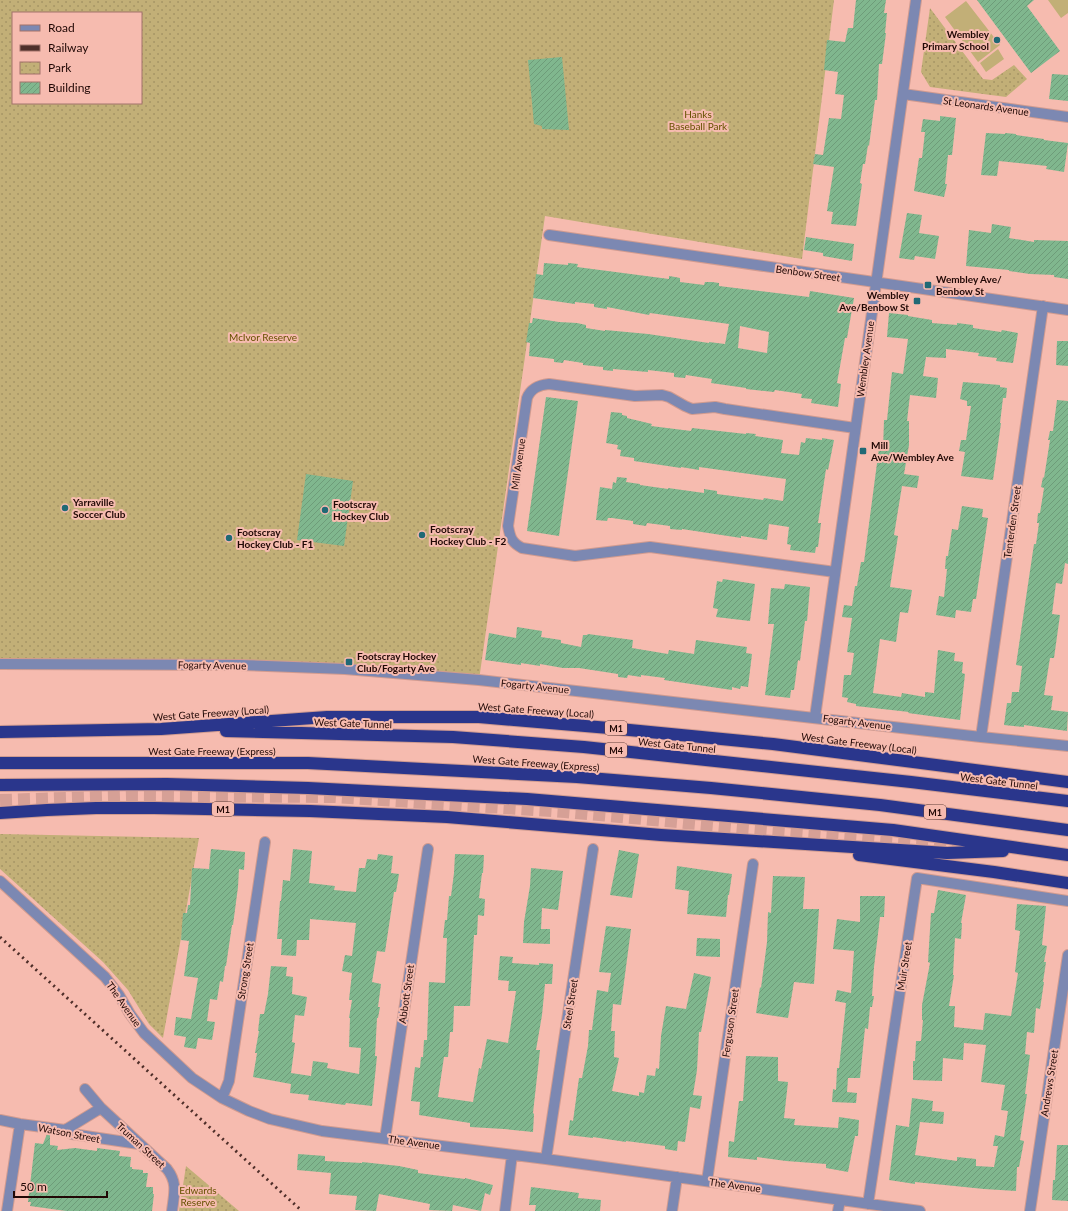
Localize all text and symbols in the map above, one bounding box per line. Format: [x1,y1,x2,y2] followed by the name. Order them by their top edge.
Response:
[12,12,142,104] legend
[48,20,75,35] text: Road
[922,28,990,52] place label: Wembley Primary School
[992,35,1002,45] marker: Wembley Primary School
[48,40,89,55] text: Railway
[48,60,72,75] text: Park
[48,80,91,95] text: Building
[942,94,1030,118] street label: St Leonards Avenue
[669,108,728,132] park label: Hanks Baseball Park
[775,263,841,284] street label: Benbow Street
[936,273,1002,297] place label: Wembley Ave/ Benbow St
[923,280,933,290] marker: Wembley Ave/ Benbow St
[838,289,910,313] place label: Wembley Ave/Benbow St
[912,296,922,306] marker: Wembley Ave/Benbow St
[854,320,876,398] street label: Wembley Avenue
[229,331,297,343] park label: McIvor Reserve
[508,438,528,490] street label: Mill Avenue
[870,439,954,463] place label: Mill Ave/Wembley Ave
[858,446,868,456] marker: Mill Ave/Wembley Ave
[1001,485,1023,559] street label: Tenterden Street
[72,496,126,520] place label: Yarraville Soccer Club
[333,498,390,522] place label: Footscray Hockey Club
[60,503,70,513] marker: Yarraville Soccer Club
[320,505,330,515] marker: Footscray Hockey Club
[430,523,507,547] place label: Footscray Hockey Club - F2
[237,526,314,550] place label: Footscray Hockey Club - F1
[417,530,427,540] marker: Footscray Hockey Club - F2
[224,533,234,543] marker: Footscray Hockey Club - F1
[357,650,437,674] place label: Footscray Hockey Club/Fogarty Ave
[344,657,354,667] marker: Footscray Hockey Club/Fogarty Ave
[178,658,246,672] street label: Fogarty Avenue
[500,676,570,696] street label: Fogarty Avenue
[478,700,595,720] street label: West Gate Freeway (Local)
[153,703,270,723] street label: West Gate Freeway (Local)
[822,712,892,732] street label: Fogarty Avenue
[314,716,392,730] street label: West Gate Tunnel
[605,721,627,735] road number: M1
[801,730,918,756] street label: West Gate Freeway (Local)
[638,735,716,755] street label: West Gate Tunnel
[605,743,627,757] road number: M4
[148,745,276,757] street label: West Gate Freeway (Express)
[472,753,600,773] street label: West Gate Freeway (Express)
[960,770,1038,792] street label: West Gate Tunnel
[212,802,234,816] road number: M1
[924,805,946,819] road number: M1
[894,940,914,991] street label: Muir Street
[235,941,255,1000] street label: Strong Street
[396,963,416,1024] street label: Abbott Street
[560,978,580,1030] street label: Steel Street
[104,979,144,1029] street label: The Avenue
[719,987,741,1058] street label: Ferguson Street
[1038,1048,1060,1117] street label: Andrews Street
[114,1120,168,1171] street label: Truman Street
[37,1121,101,1145] street label: Watson Street
[387,1132,441,1152] street label: The Avenue
[14,1173,107,1199] scale bar
[708,1175,762,1195] street label: The Avenue
[20,1179,47,1194] text: 50 m
[179,1184,217,1208] park label: Edwards Reserve

